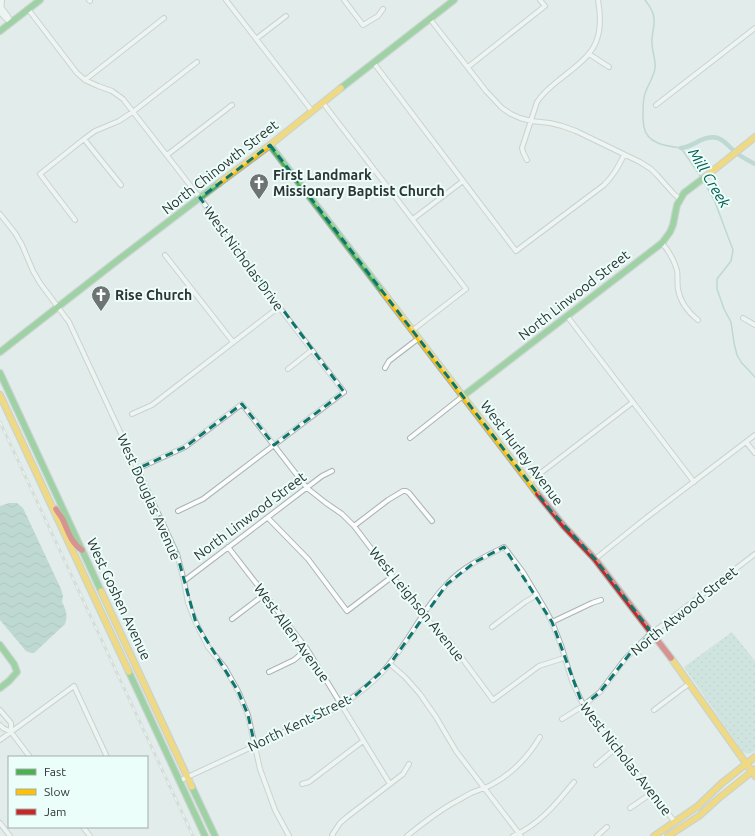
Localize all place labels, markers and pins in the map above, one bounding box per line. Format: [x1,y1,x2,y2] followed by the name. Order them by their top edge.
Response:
[273,167,445,199] place label: First Landmark Missionary Baptist Church
[248,172,270,200] church icon: First Landmark Missionary Baptist Church
[90,284,112,312] church icon: Rise Church
[115,287,192,303] place label: Rise Church

